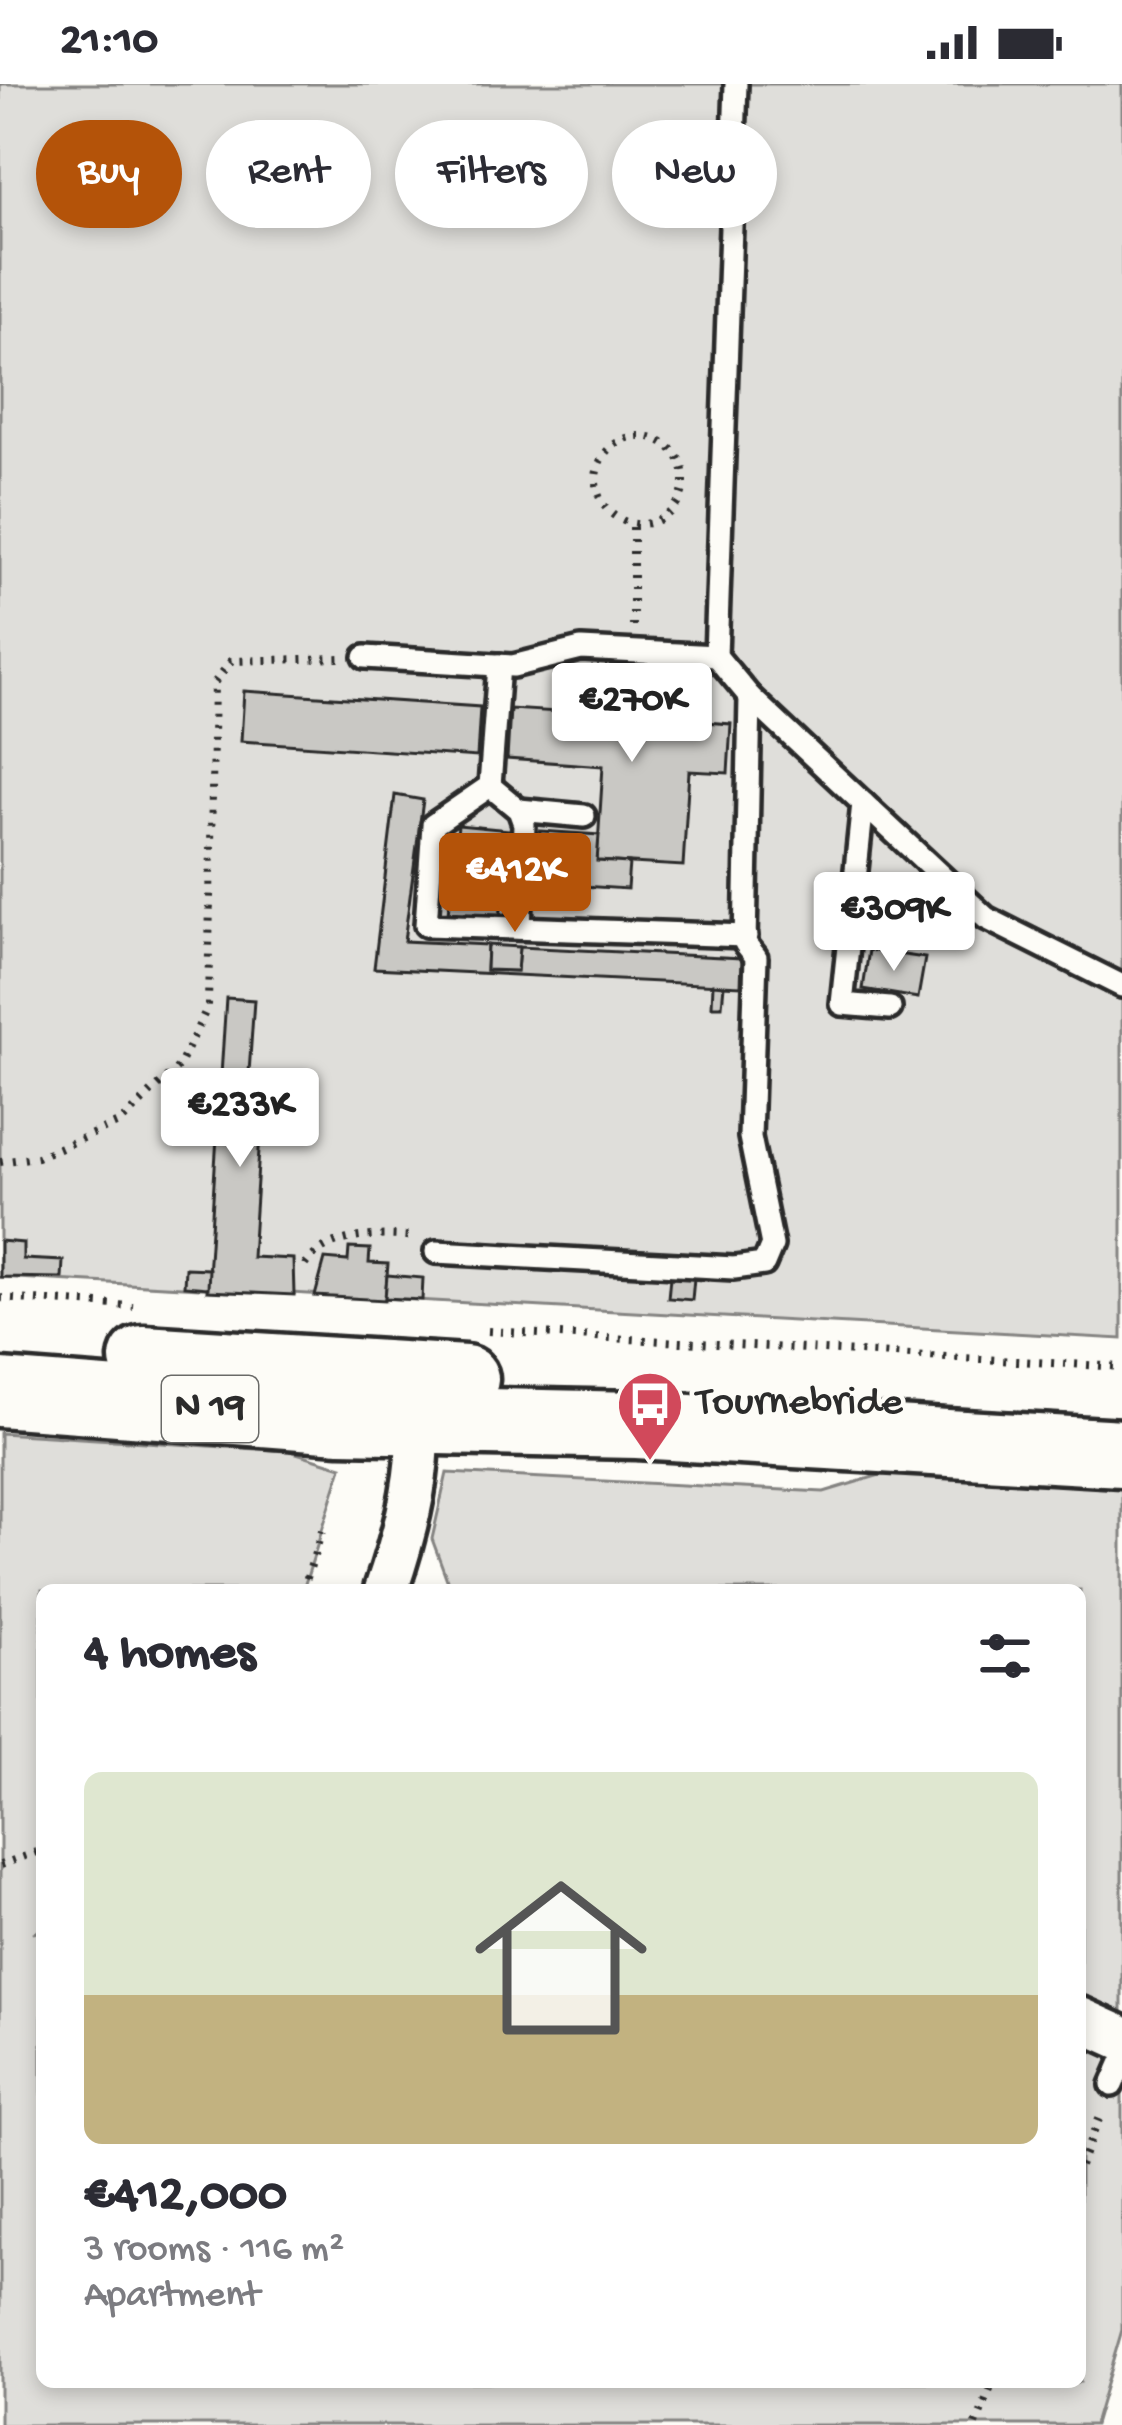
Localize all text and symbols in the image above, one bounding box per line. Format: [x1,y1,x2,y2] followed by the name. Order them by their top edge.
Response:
[60,16,158,69] text: 21:10
[36,120,182,228] chip: Buy
[206,120,371,228] chip: Rent
[395,120,588,228] chip: Filters
[612,120,777,228] chip: New
[548,663,716,765] pin: €270K
[579,679,685,725] text: €270K
[431,833,599,935] pin: €412K
[466,849,564,895] text: €412K
[810,872,978,974] pin: €309K
[841,888,947,934] text: €309K
[156,1068,324,1170] pin: €233K
[188,1084,292,1130] text: €233K
[615,1369,685,1463] bus stop icon: Tournebride
[162,1376,258,1442] road number: N 19
[694,1380,904,1429] place label: Tournebride
[972,1623,1038,1689] icon: filters
[84,1626,255,1686] text: 4 homes
[453,1850,669,2066] icon: home
[84,2168,287,2228] text: €412,000
[84,2228,344,2274] text: 3 rooms · 116 m²
[84,2274,260,2320] text: Apartment

